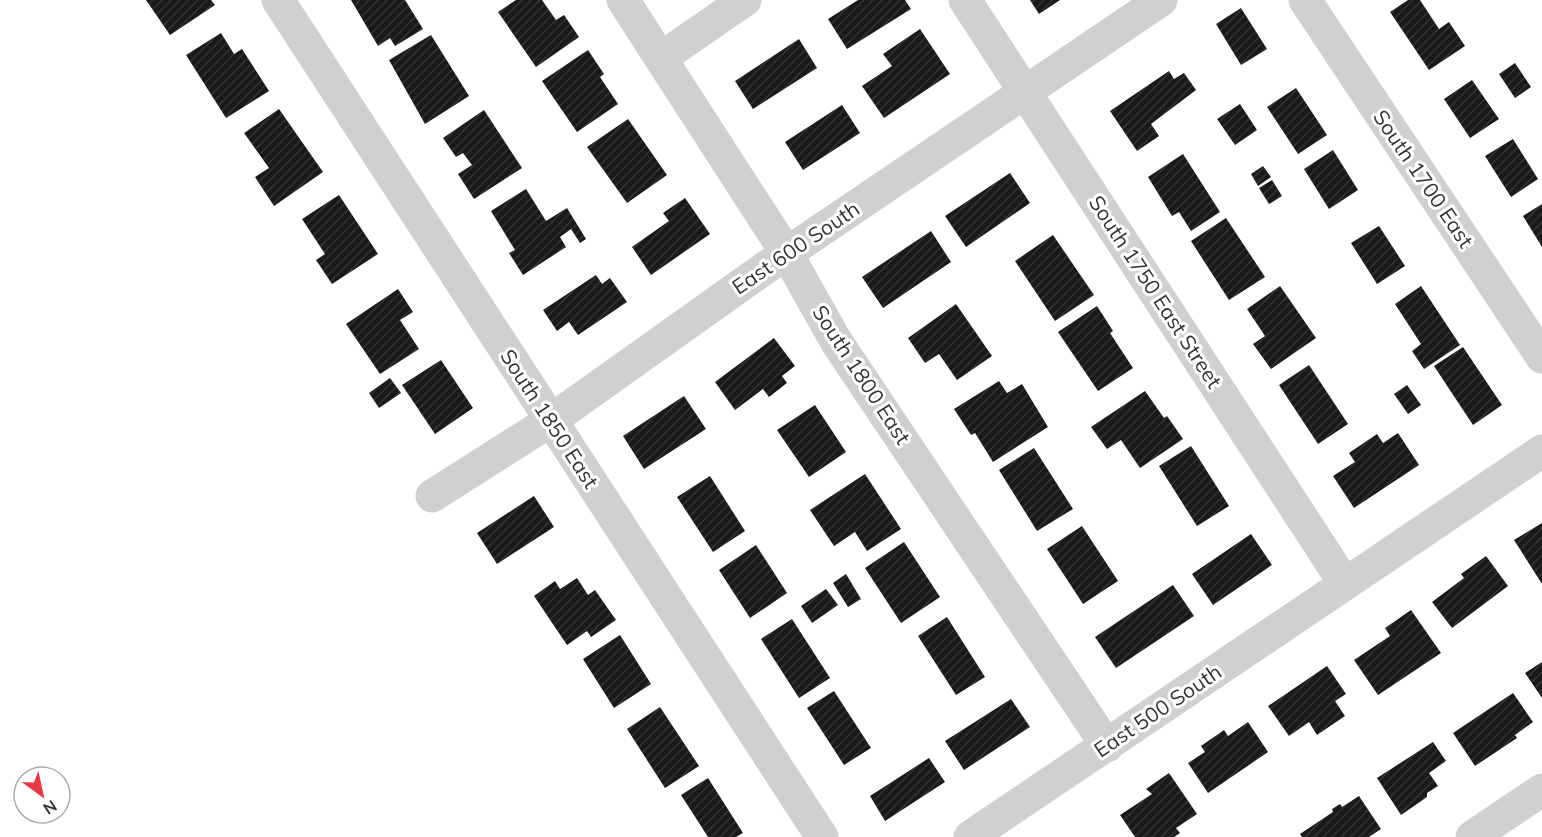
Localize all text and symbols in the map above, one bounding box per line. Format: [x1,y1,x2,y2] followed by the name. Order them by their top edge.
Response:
[1368,105,1480,252] street label: South 1700 East
[1084,190,1228,393] street label: South 1750 East Street
[727,195,864,299] street label: East 600 South
[807,300,916,449] street label: South 1800 East
[495,344,604,493] street label: South 1850 East
[1089,658,1226,762] street label: East 500 South
[12,765,72,825] north arrow
[40,796,61,819] text: N

